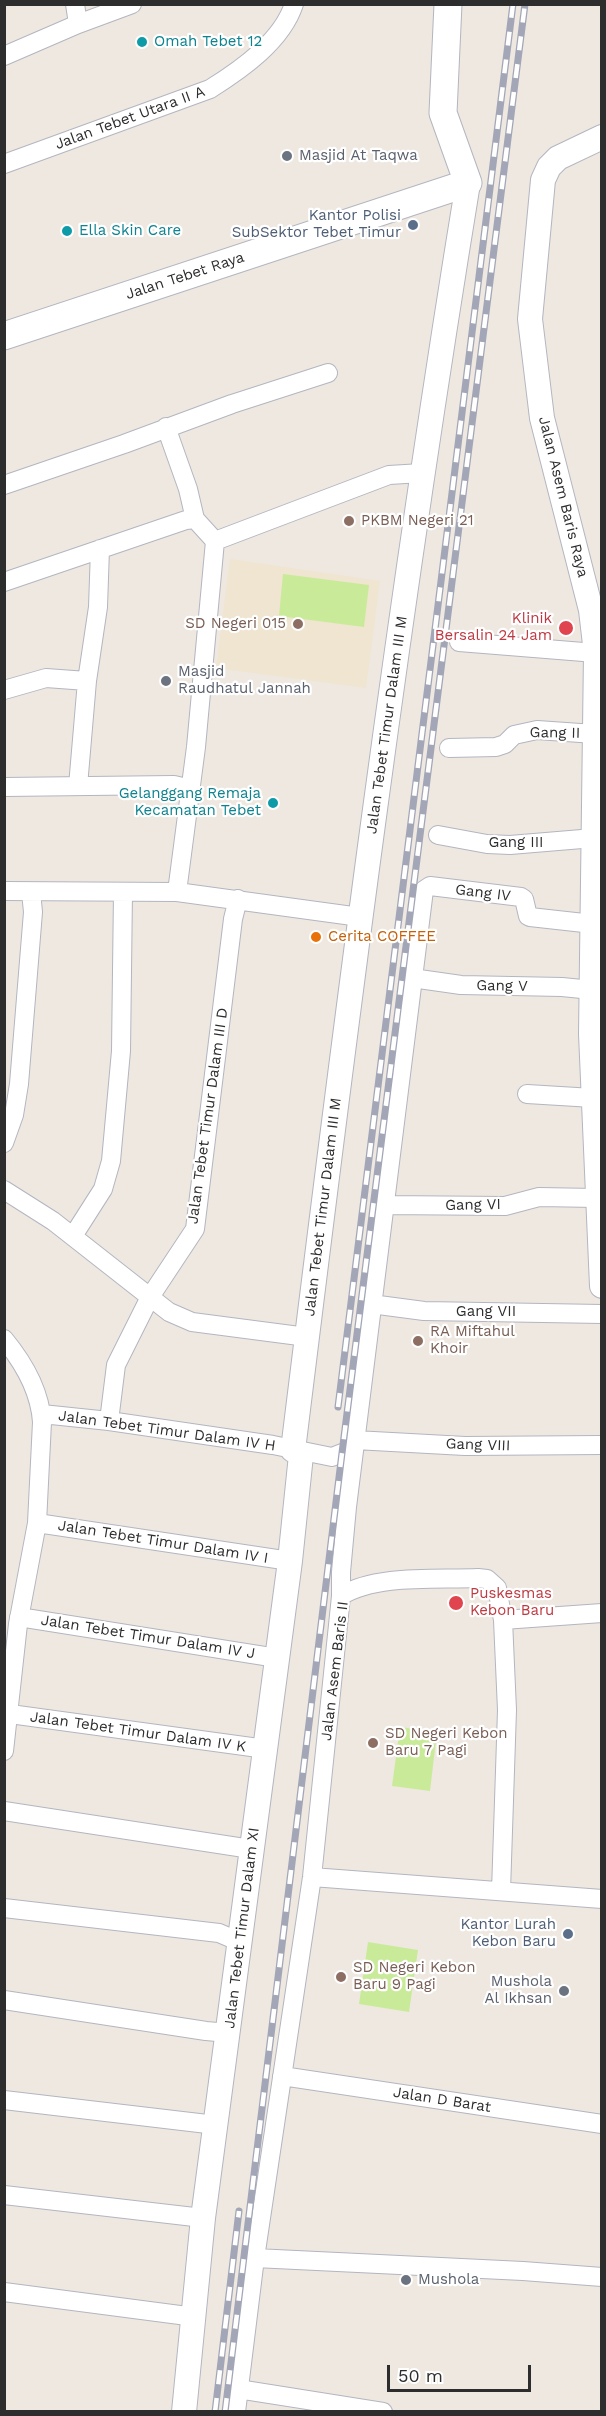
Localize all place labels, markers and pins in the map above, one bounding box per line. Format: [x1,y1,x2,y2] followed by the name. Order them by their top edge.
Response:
[154,33,262,51] place label: Omah Tebet 12
[135,35,149,49] marker: Omah Tebet 12
[299,147,418,165] place label: Masjid At Taqwa
[280,149,294,163] marker: Masjid At Taqwa
[232,207,401,242] place label: Kantor Polisi SubSektor Tebet Timur
[406,218,420,232] marker: Kantor Polisi SubSektor Tebet Timur
[79,222,181,240] place label: Ella Skin Care
[60,224,74,238] marker: Ella Skin Care
[361,512,474,530] place label: PKBM Negeri 21
[342,514,356,528] marker: PKBM Negeri 21
[435,610,552,645] place label: Klinik Bersalin 24 Jam
[185,615,286,633] place label: SD Negeri 015
[291,617,305,631] marker: SD Negeri 015
[557,619,575,637] marker: Klinik Bersalin 24 Jam
[178,663,311,698] place label: Masjid Raudhatul Jannah
[159,674,173,688] marker: Masjid Raudhatul Jannah
[119,785,261,820] place label: Gelanggang Remaja Kecamatan Tebet
[266,796,280,810] marker: Gelanggang Remaja Kecamatan Tebet
[328,928,436,946] place label: Cerita COFFEE
[309,930,323,944] marker: Cerita COFFEE
[430,1323,515,1358] place label: RA Miftahul Khoir
[411,1334,425,1348] marker: RA Miftahul Khoir
[470,1585,554,1620] place label: Puskesmas Kebon Baru
[447,1594,465,1612] marker: Puskesmas Kebon Baru
[385,1725,508,1760] place label: SD Negeri Kebon Baru 7 Pagi
[366,1736,380,1750] marker: SD Negeri Kebon Baru 7 Pagi
[460,1916,556,1951] place label: Kantor Lurah Kebon Baru
[561,1927,575,1941] marker: Kantor Lurah Kebon Baru
[353,1959,476,1994] place label: SD Negeri Kebon Baru 9 Pagi
[334,1970,348,1984] marker: SD Negeri Kebon Baru 9 Pagi
[485,1973,552,2008] place label: Mushola Al Ikhsan
[557,1984,571,1998] marker: Mushola Al Ikhsan
[418,2271,479,2289] place label: Mushola
[399,2273,413,2287] marker: Mushola

